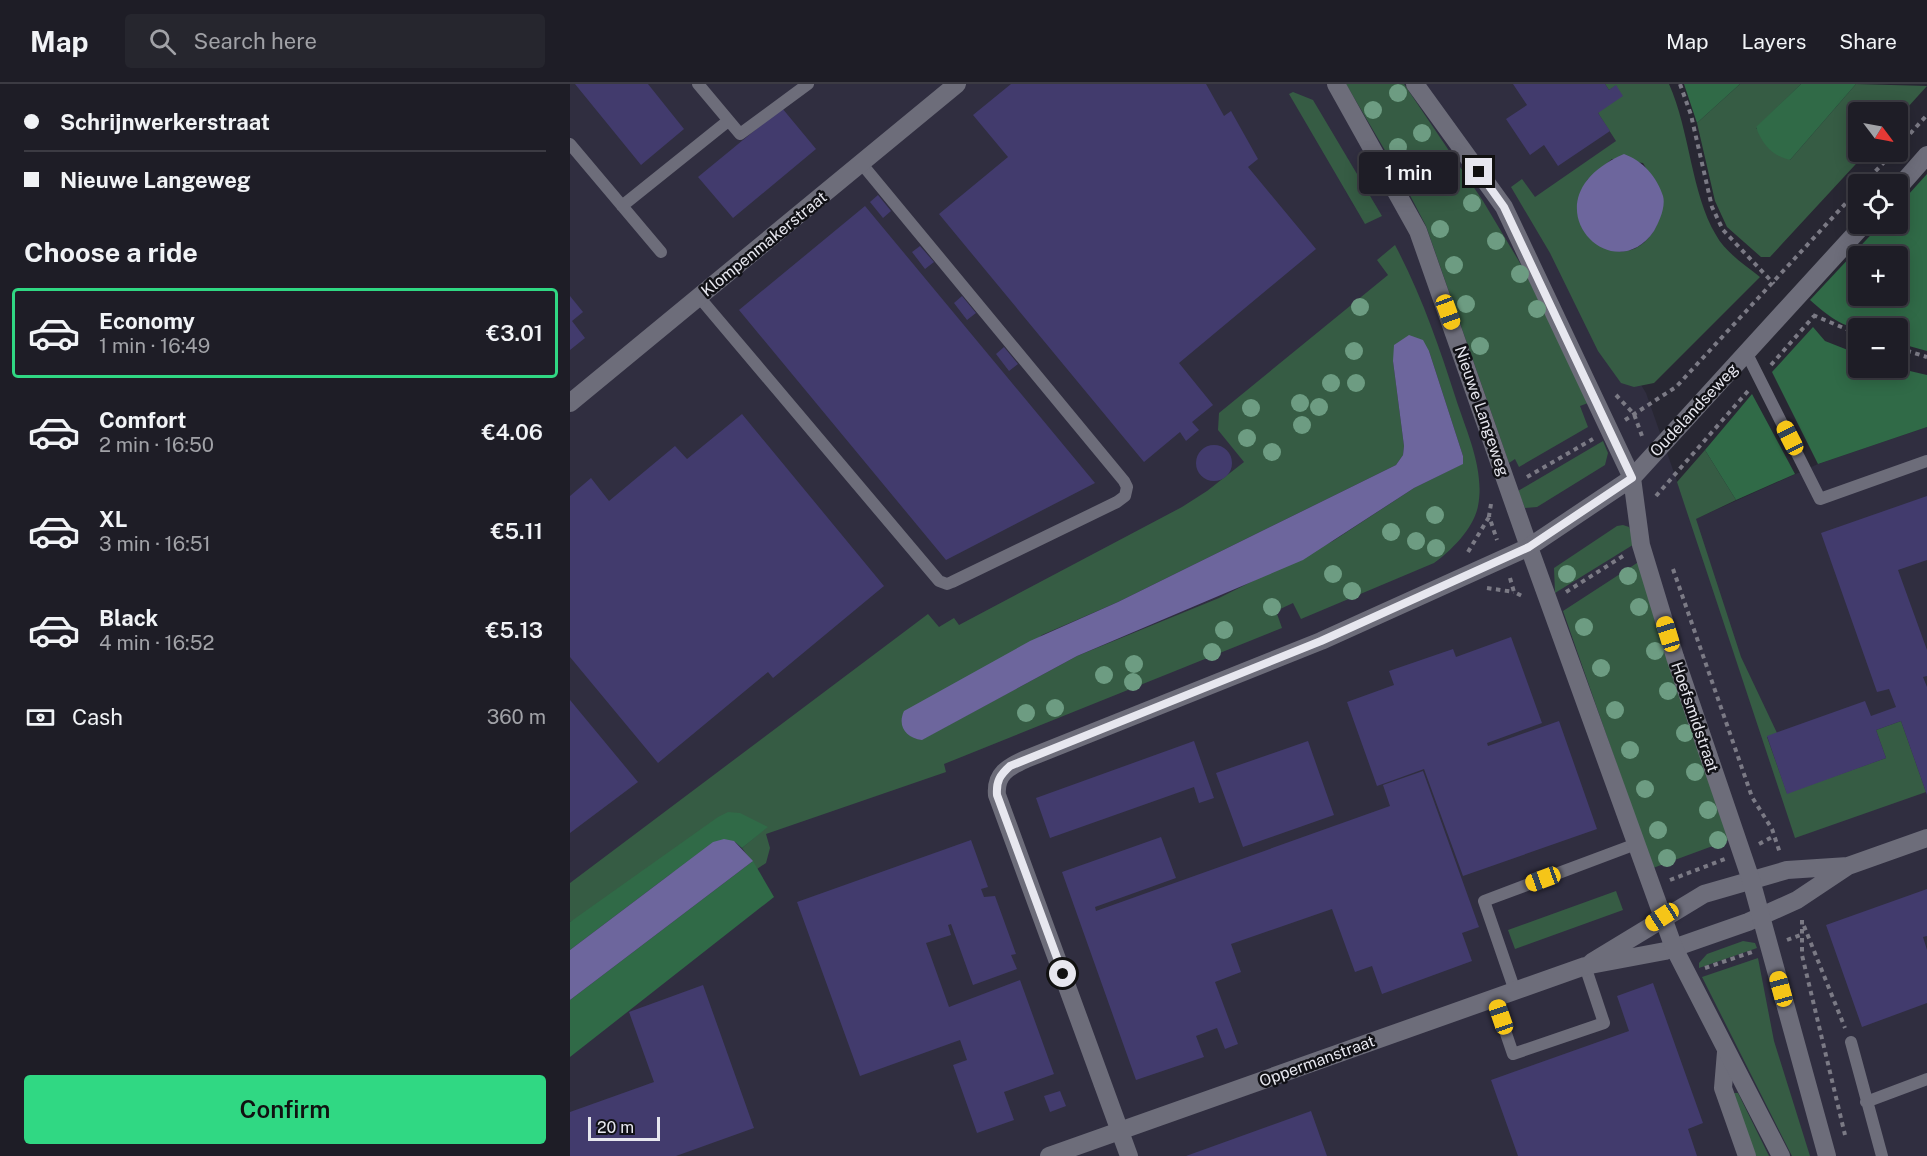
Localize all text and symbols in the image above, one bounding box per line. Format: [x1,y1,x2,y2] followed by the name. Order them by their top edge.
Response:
[125,14,545,68] search box
[30,25,89,58] text: Map
[146,25,179,58] icon: search
[194,28,317,54] text: Search here
[1666,29,1709,54] text: Map
[1742,29,1806,54] text: Layers
[1839,29,1897,54] text: Share
[1848,102,1908,162] north arrow
[1848,102,1908,378] map controls
[60,109,270,135] text: Schrijnwerkerstraat
[1359,151,1458,193] callout: 1 min
[1465,158,1492,185] route end
[1385,161,1432,185] text: 1 min
[60,167,251,193] text: Nieuwe Langeweg
[1848,174,1908,234] button: locate
[697,187,831,301] street label: Klompenmakerstraat
[24,236,198,268] text: Choose a ride
[1848,246,1908,306] button: +
[1433,292,1463,332] car
[27,306,81,360] icon: car
[99,308,195,334] text: Economy
[1848,318,1908,378] button: −
[486,320,543,346] text: €3.01
[99,334,210,358] text: 1 min · 16:49
[1451,343,1513,479] street label: Nieuwe Langeweg
[1646,359,1742,460] street label: Oudelandseweg
[27,405,81,459] icon: car
[99,407,186,433] text: Comfort
[1774,418,1806,458] car
[482,419,543,445] text: €4.06
[99,433,214,457] text: 2 min · 16:50
[27,504,81,558] icon: car
[99,506,127,532] text: XL
[491,518,543,544] text: €5.11
[99,532,211,556] text: 3 min · 16:51
[27,603,81,657] icon: car
[99,605,158,631] text: Black
[1654,614,1682,654] car
[486,617,543,643] text: €5.13
[99,631,214,655] text: 4 min · 16:52
[1667,659,1723,775] street label: Hoefsmidstraat
[24,701,57,734] icon: cash
[72,704,123,730] text: Cash
[487,705,546,729] text: 360 m
[1523,864,1563,894] car
[1642,900,1682,934] car
[1049,960,1076,987] route start
[1768,969,1794,1009] car
[1487,997,1515,1037] car
[1257,1031,1377,1091] street label: Oppermanstraat
[24,1075,546,1144] button: Confirm
[588,1114,660,1142] scale bar
[597,1118,634,1137] text: 20 m

